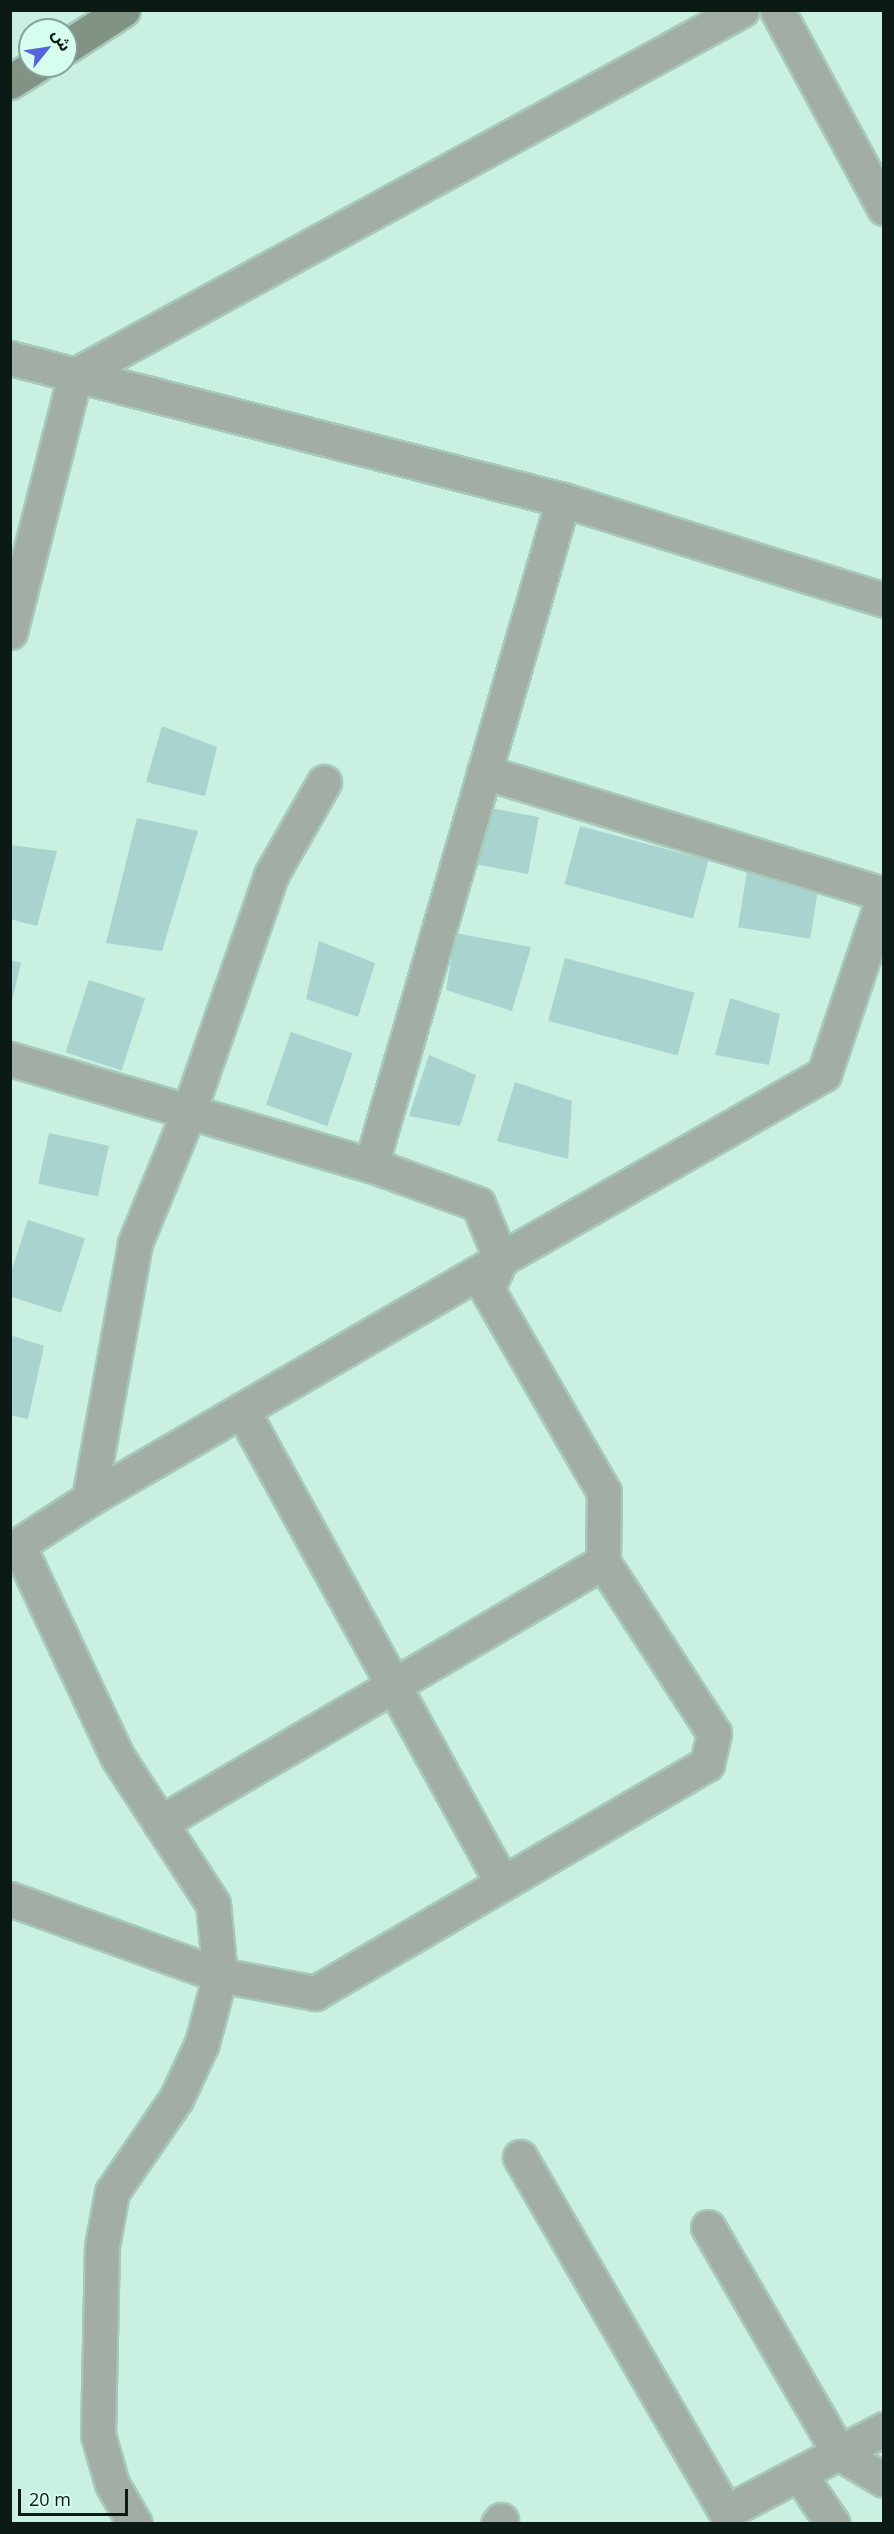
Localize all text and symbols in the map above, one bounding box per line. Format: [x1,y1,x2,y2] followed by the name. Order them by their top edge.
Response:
[18,18,78,78] north arrow
[47,25,77,55] text: ش
[21,2477,130,2515] scale bar
[29,2487,71,2511] text: 20 m

